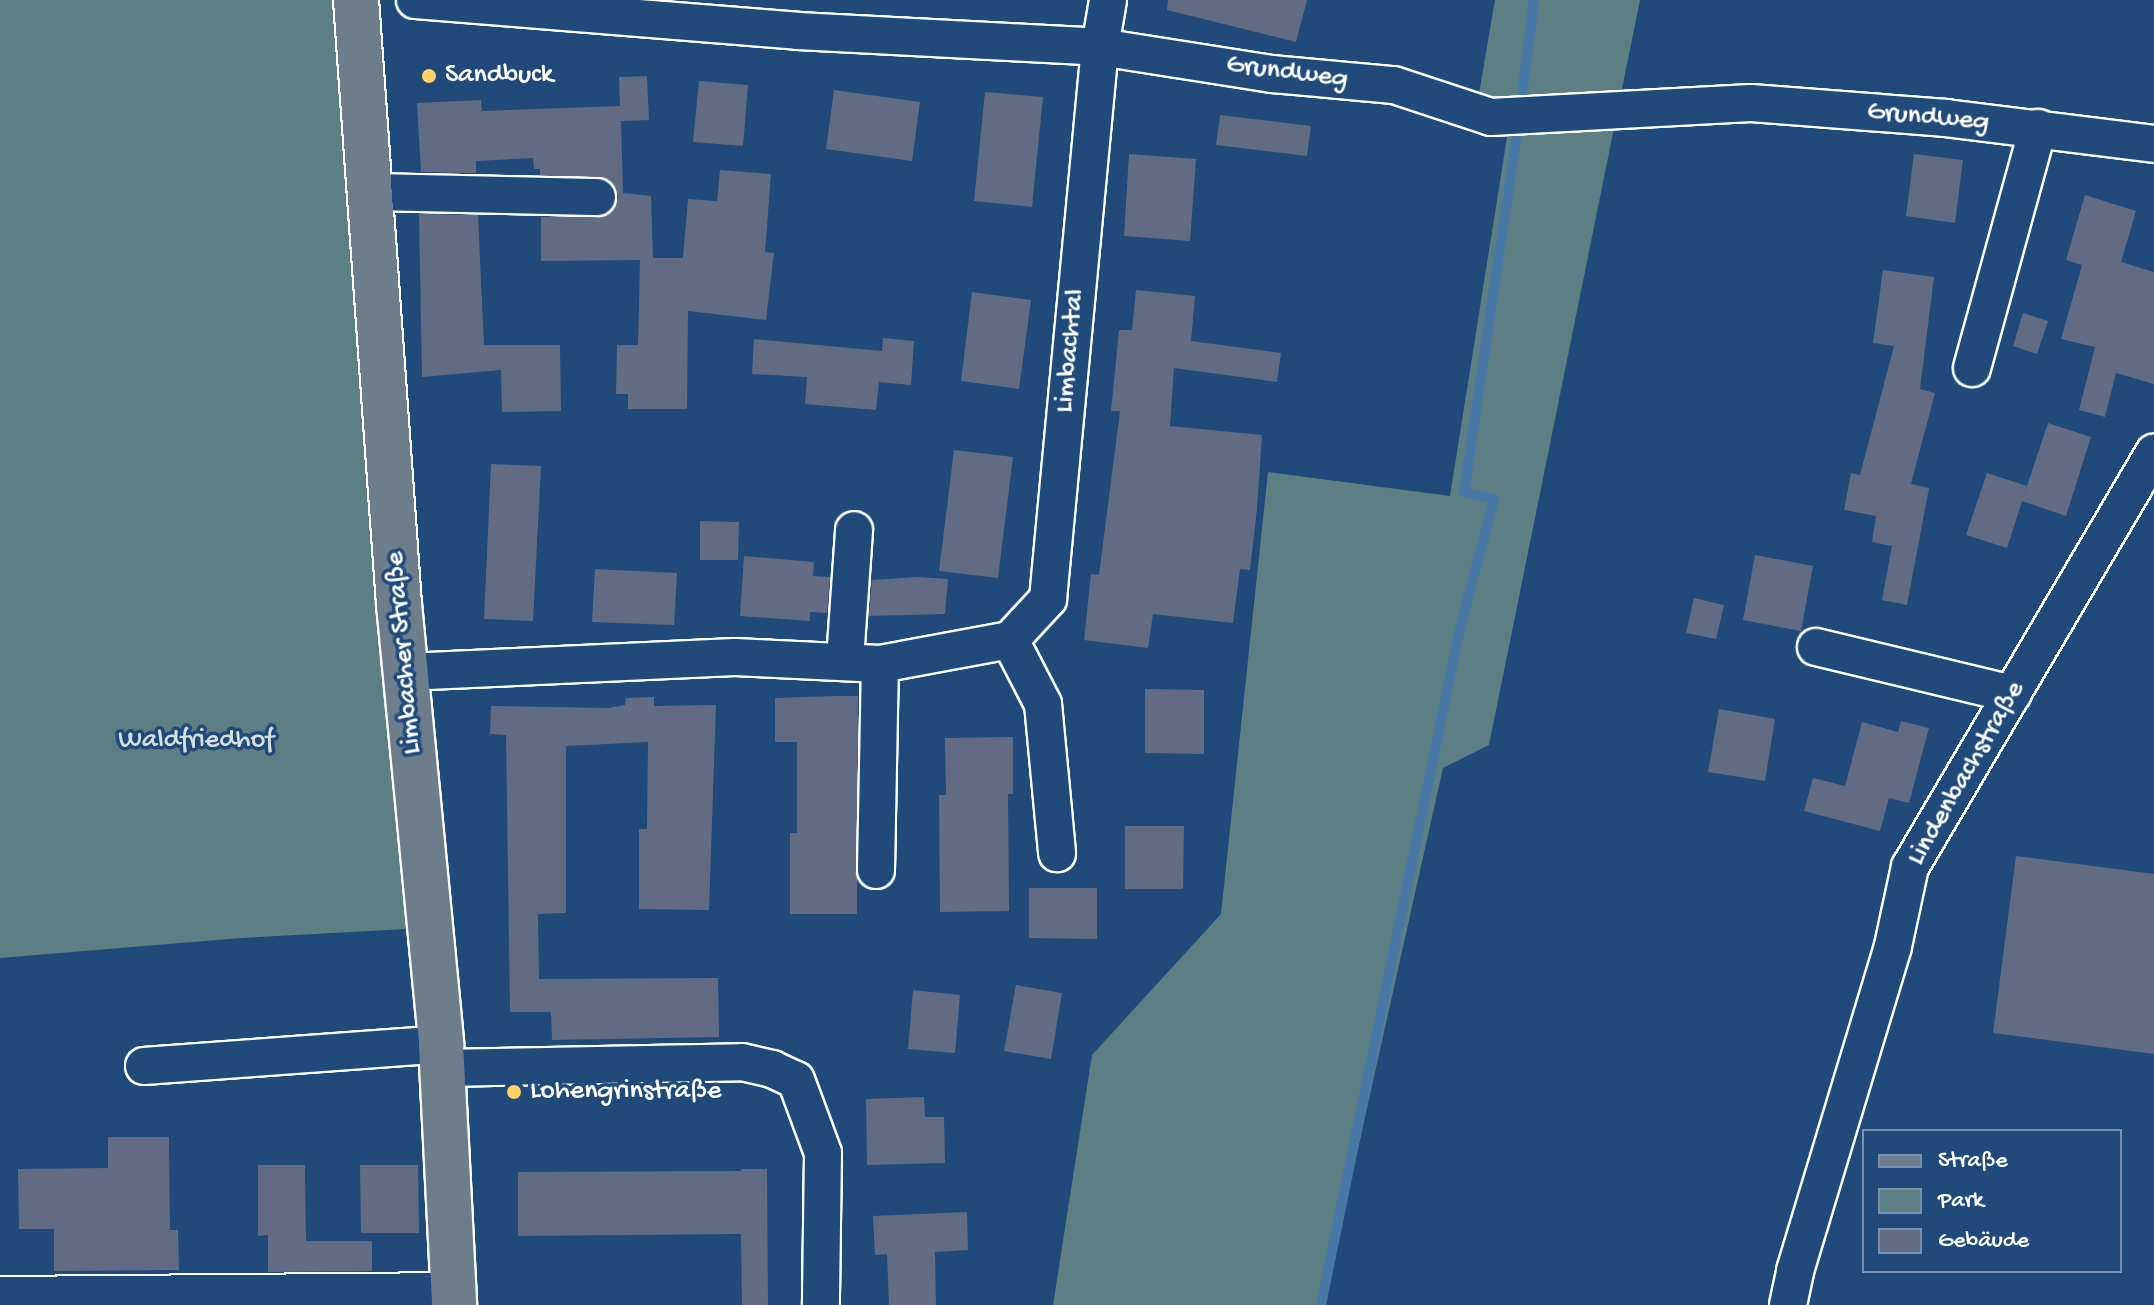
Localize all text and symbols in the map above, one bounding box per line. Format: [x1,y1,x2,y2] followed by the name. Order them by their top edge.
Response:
[1224,49,1350,97] street label: Grundweg
[445,59,553,93] place label: Sandbuck
[420,67,438,85] marker: Sandbuck
[1866,96,1990,140] street label: Grundweg
[1049,288,1093,414] street label: Limbachtal
[379,550,431,756] street label: Limbacher Straße
[1901,676,2033,872] street label: Lindenbachstraße
[118,724,274,758] park label: Waldfriedhof
[530,1075,721,1109] place label: Lohengrinstraße
[505,1083,523,1101] marker: Lohengrinstraße
[1862,1129,2122,1273] legend
[1938,1147,2008,1176] text: Straße
[1938,1187,1984,1216] text: Park
[1938,1227,2029,1256] text: Gebäude

